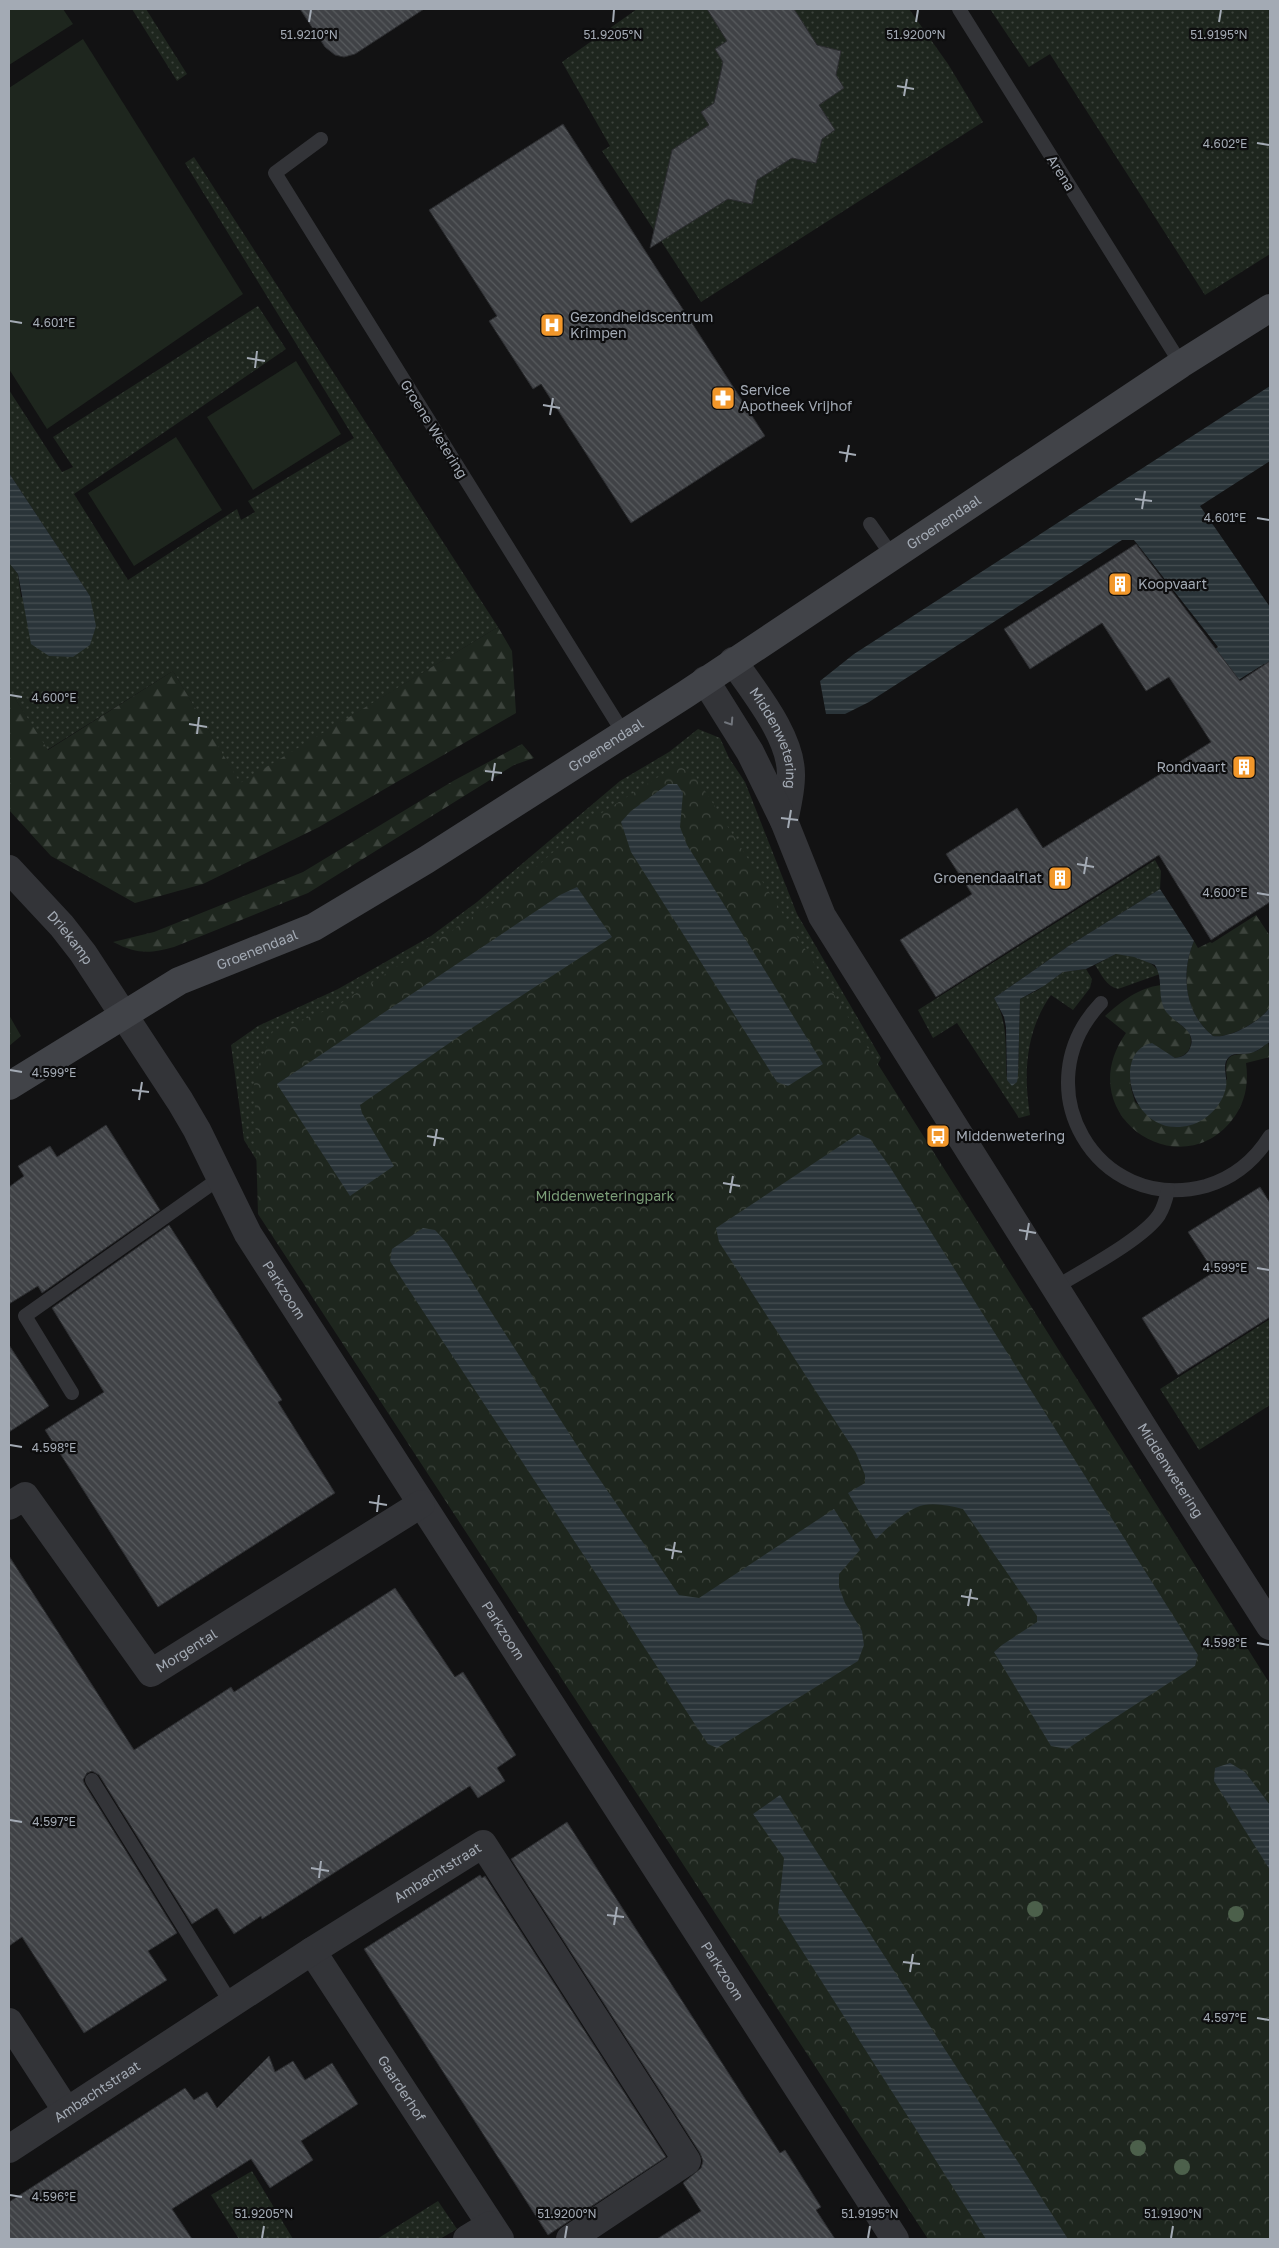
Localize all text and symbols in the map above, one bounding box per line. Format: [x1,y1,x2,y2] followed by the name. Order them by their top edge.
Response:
[280,27,338,42] text: 51.9210°N
[584,27,642,42] text: 51.9205°N
[886,27,946,42] text: 51.9200°N
[1190,27,1248,42] text: 51.9195°N
[1203,136,1247,151] text: 4.602°E
[1044,152,1079,194] street label: Arena
[570,308,713,341] place label: Gezondheidscentrum Krimpen
[539,312,565,338] hospital icon: Gezondheidscentrum Krimpen
[33,315,75,330] text: 4.601°E
[397,376,472,481] street label: Groene Wetering
[740,381,852,414] place label: Service Apotheek Vrijhof
[710,385,736,411] pharmacy icon: Service Apotheek Vrijhof
[903,491,984,553] street label: Groenendaal
[1204,510,1246,525] text: 4.601°E
[1107,571,1133,597] building icon: Koopvaart
[1138,575,1207,592] place label: Koopvaart
[746,684,800,790] street label: Middenwetering
[31,690,77,705] text: 4.600°E
[565,714,646,775] street label: Groenendaal
[724,716,733,725] one-way arrow
[1231,754,1257,780] building icon: Rondvaart
[1156,758,1226,775] place label: Rondvaart
[1047,865,1073,891] building icon: Groenendaalflat
[933,869,1042,886] place label: Groenendaalflat
[1202,885,1248,900] text: 4.600°E
[44,907,97,967] street label: Driekamp
[214,925,300,973] street label: Groenendaal
[32,1065,76,1080] text: 4.599°E
[925,1123,951,1149] bus stop icon: Middenwetering
[956,1127,1065,1144] place label: Middenwetering
[536,1187,675,1204] park label: Middenweteringpark
[259,1257,310,1322] street label: Parkzoom
[1203,1260,1247,1275] text: 4.599°E
[1134,1420,1207,1521] street label: Middenwetering
[32,1440,76,1455] text: 4.598°E
[478,1598,529,1663] street label: Parkzoom
[152,1625,220,1676] street label: Morgental
[1203,1635,1247,1650] text: 4.598°E
[32,1814,76,1829] text: 4.597°E
[390,1838,484,1906] street label: Ambachtstraat
[698,1938,748,2003] street label: Parkzoom
[1203,2010,1247,2025] text: 4.597°E
[374,2052,430,2124] street label: Gaarderhof
[50,2057,143,2126] street label: Ambachtstraat
[32,2189,76,2204] text: 4.596°E
[235,2206,293,2221] text: 51.9205°N
[537,2206,597,2221] text: 51.9200°N
[841,2206,899,2221] text: 51.9195°N
[1144,2206,1202,2221] text: 51.9190°N

